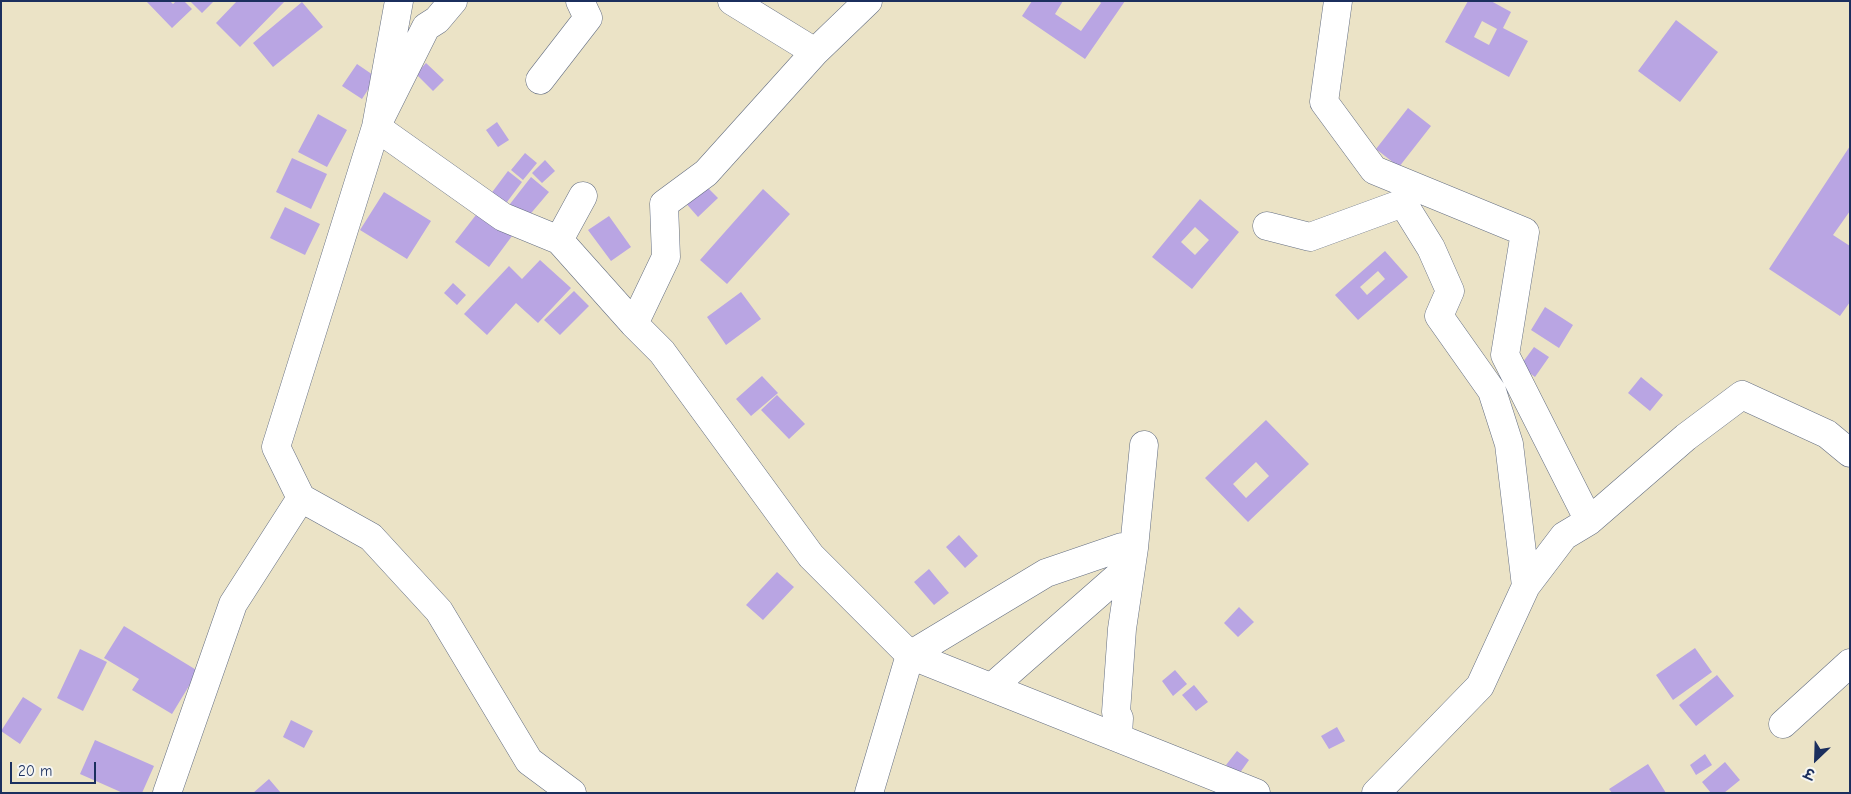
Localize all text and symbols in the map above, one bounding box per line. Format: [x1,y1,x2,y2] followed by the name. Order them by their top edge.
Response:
[1791,734,1841,784] north arrow
[12,752,99,784] scale bar
[18,762,52,780] text: 20 m
[1802,764,1817,783] text: उ

